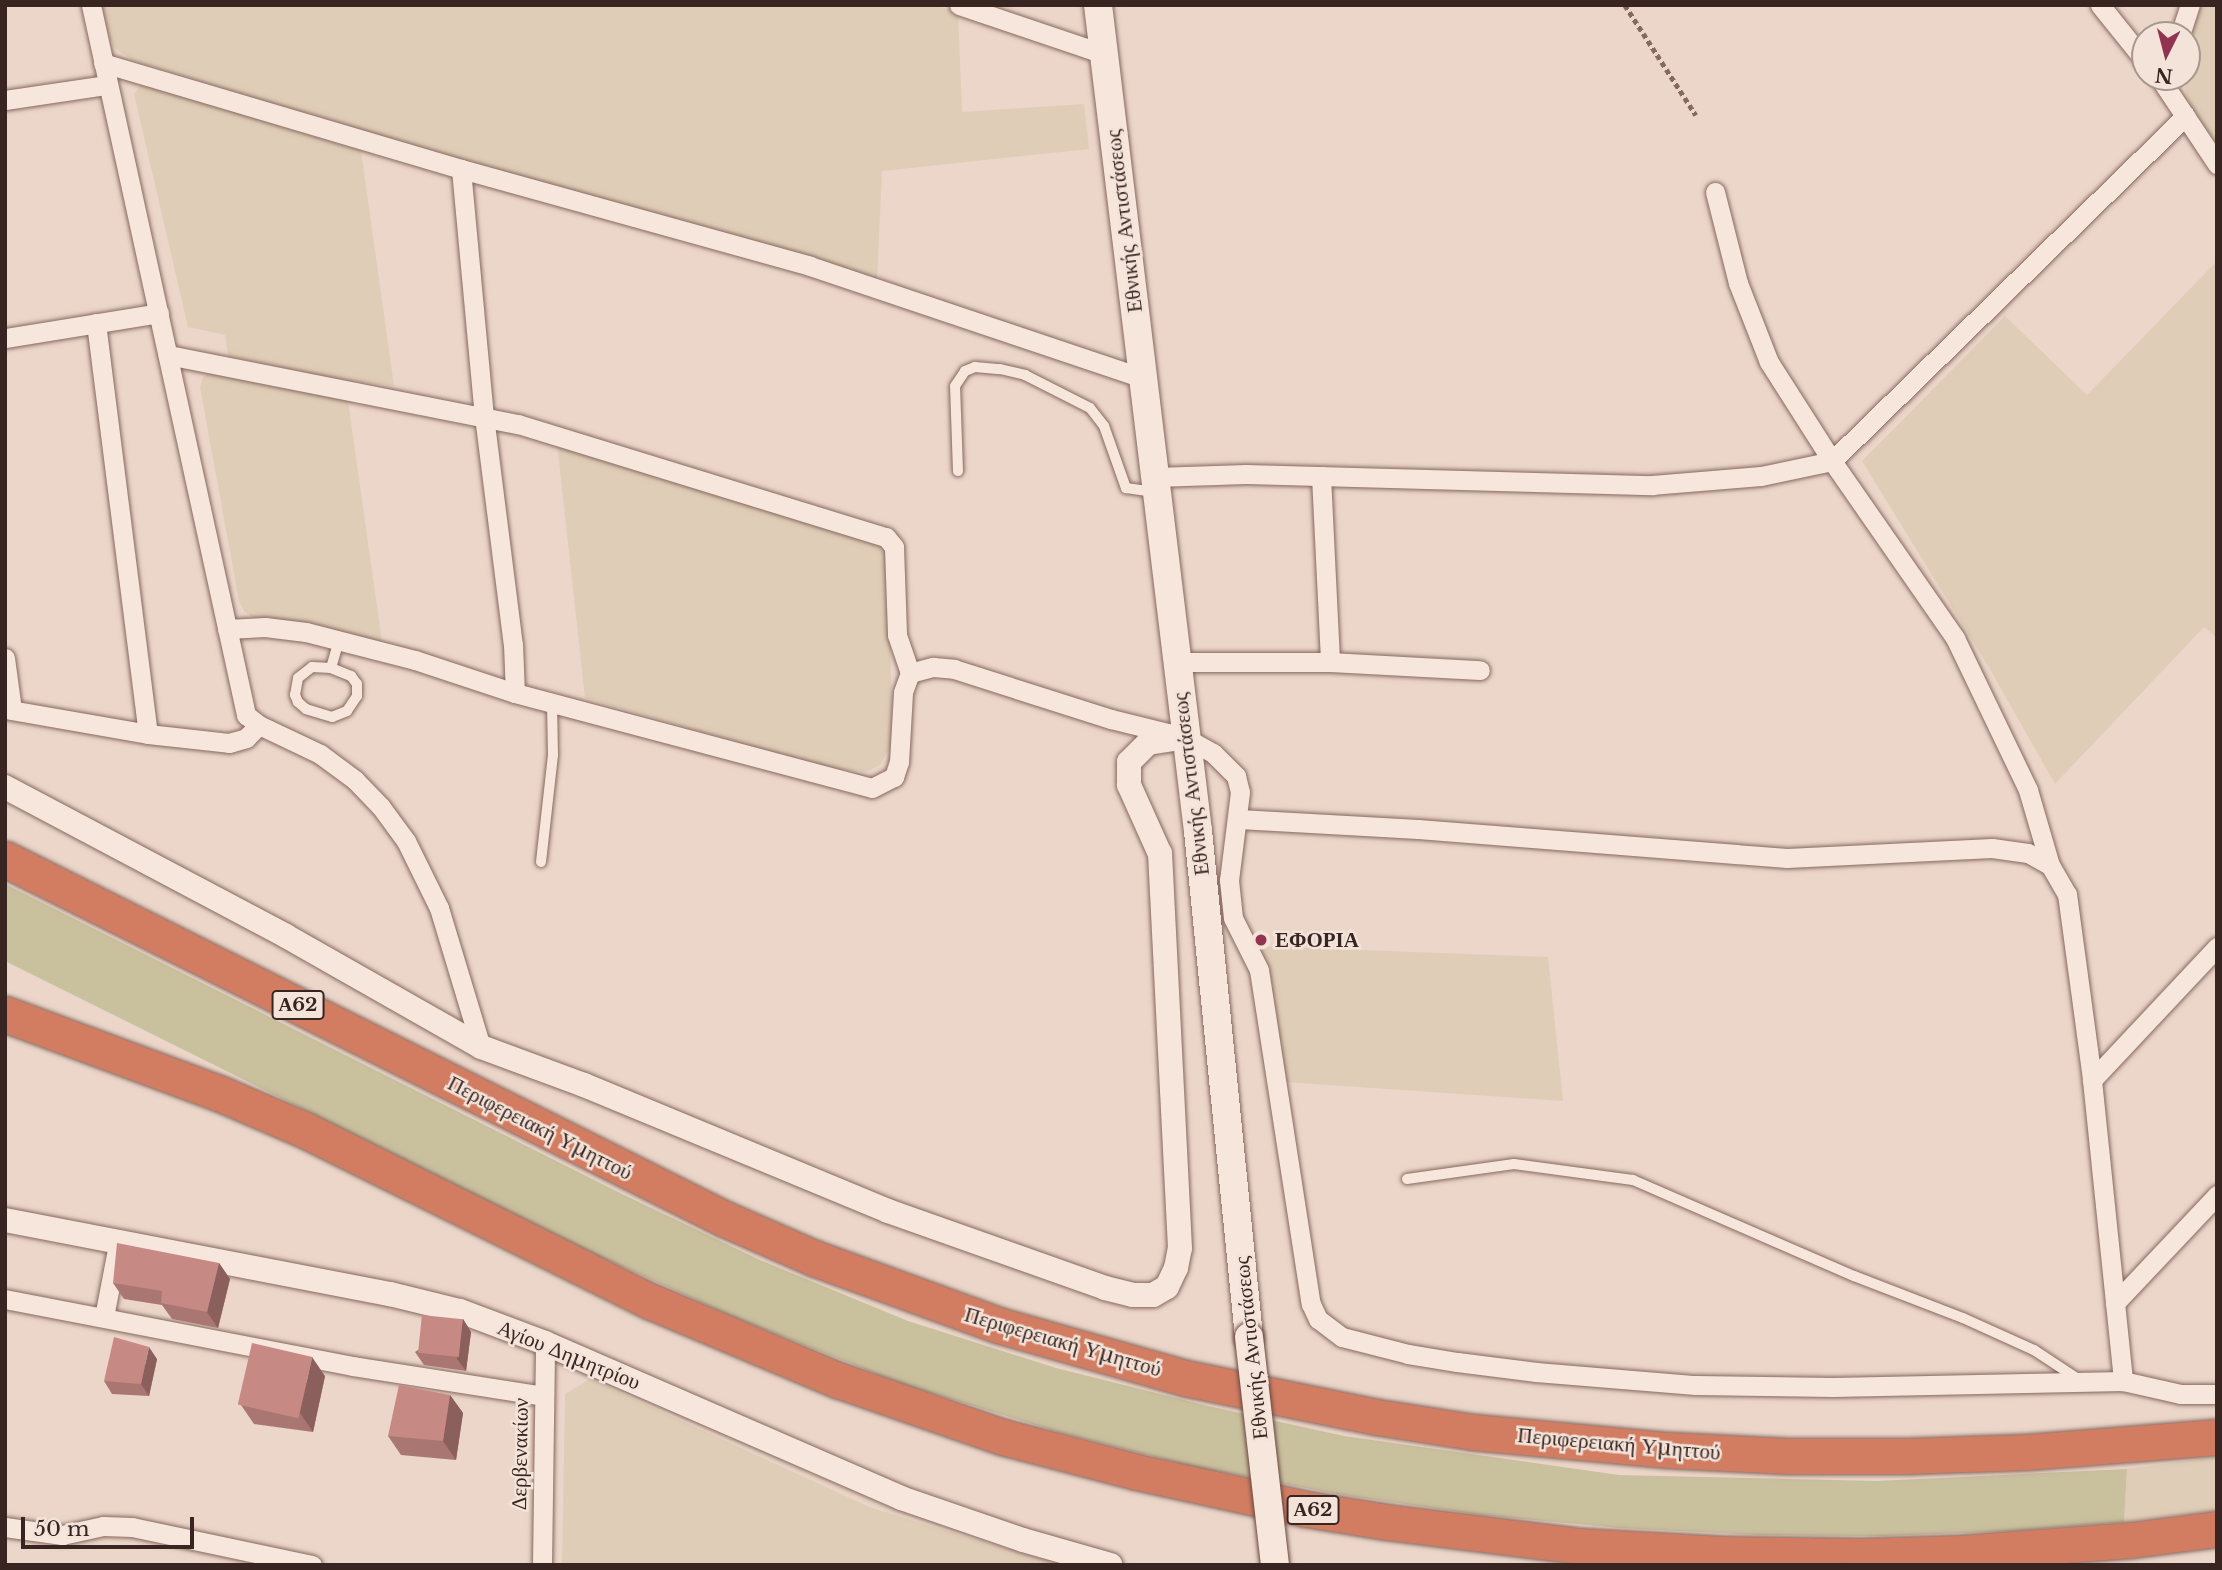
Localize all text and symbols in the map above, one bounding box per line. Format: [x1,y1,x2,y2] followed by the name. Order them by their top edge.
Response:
[2131,21,2201,91] north arrow
[2154,63,2174,88] text: N
[1100,128,1148,314] street label: Εθνικής Αντιστάσεως
[1167,691,1215,877] street label: Εθνικής Αντιστάσεως
[1275,927,1359,953] place label: ΕΦΟΡΙΑ
[1253,932,1269,948] marker: ΕΦΟΡΙΑ
[270,990,326,1021] road number: Α62
[444,1071,636,1185] street label: Περιφερειακή Υμηττού
[1229,1255,1273,1441] street label: Εθνικής Αντιστάσεως
[962,1302,1164,1382] street label: Περιφερειακή Υμηττού
[494,1315,644,1395] street label: Αγίου Δημητρίου
[506,1398,534,1510] street label: Δερβενακίων
[1516,1423,1722,1465] street label: Περιφερειακή Υμηττού
[1285,1494,1341,1526] road number: Α62
[24,1504,198,1548] scale bar
[34,1516,89,1542] text: 50 m

